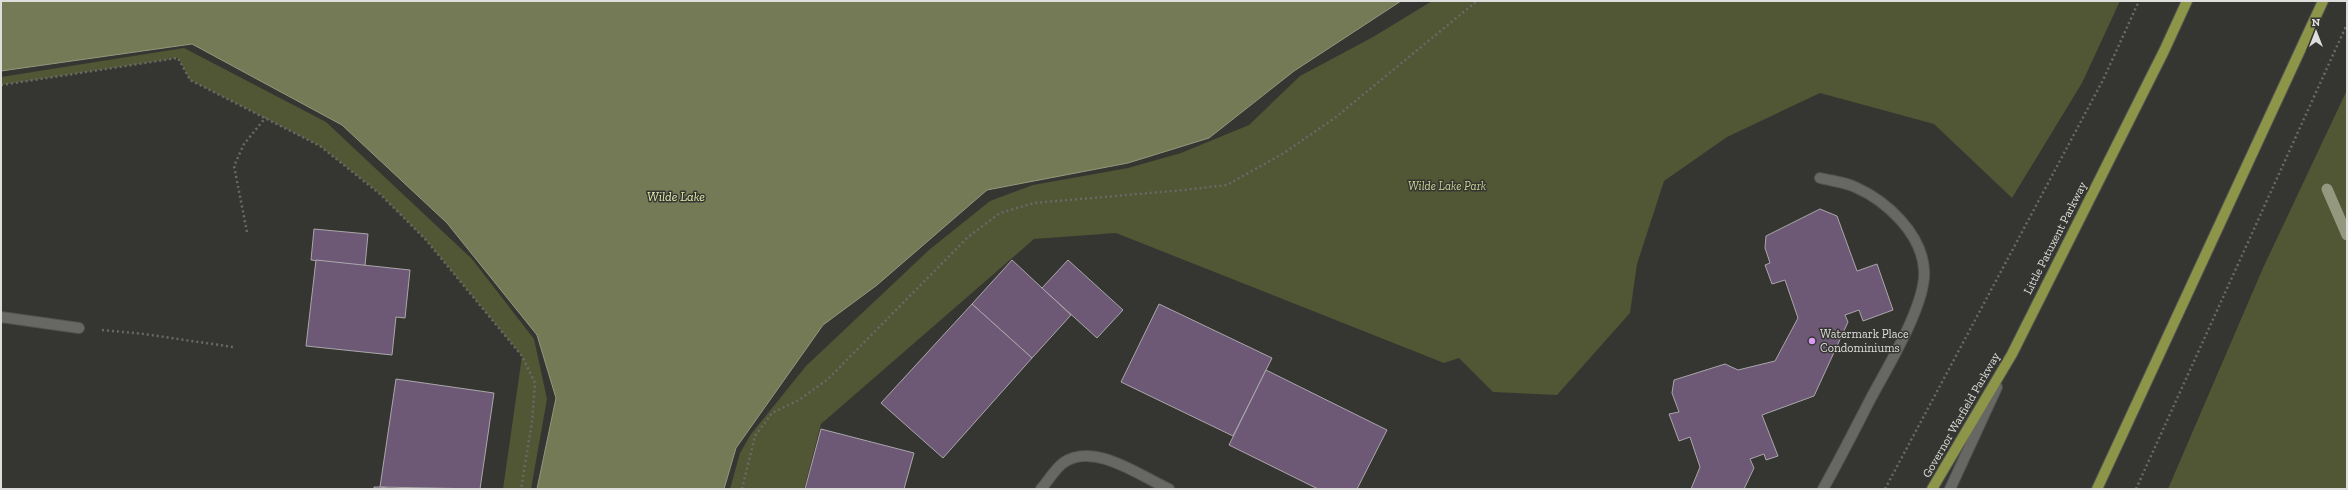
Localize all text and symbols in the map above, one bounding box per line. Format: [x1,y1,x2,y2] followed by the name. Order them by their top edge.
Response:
[2296,12,2336,52] north arrow
[2312,16,2321,29] text: N
[1408,179,1487,193] park label: Wilde Lake Park
[2020,179,2090,297] street label: Little Patuxent Parkway
[647,189,705,204] water label: Wilde Lake
[1820,327,1909,355] place label: Watermark Place Condominiums
[1807,336,1817,346] marker: Watermark Place Condominiums
[1919,349,2003,480] street label: Governor Warfield Parkway

